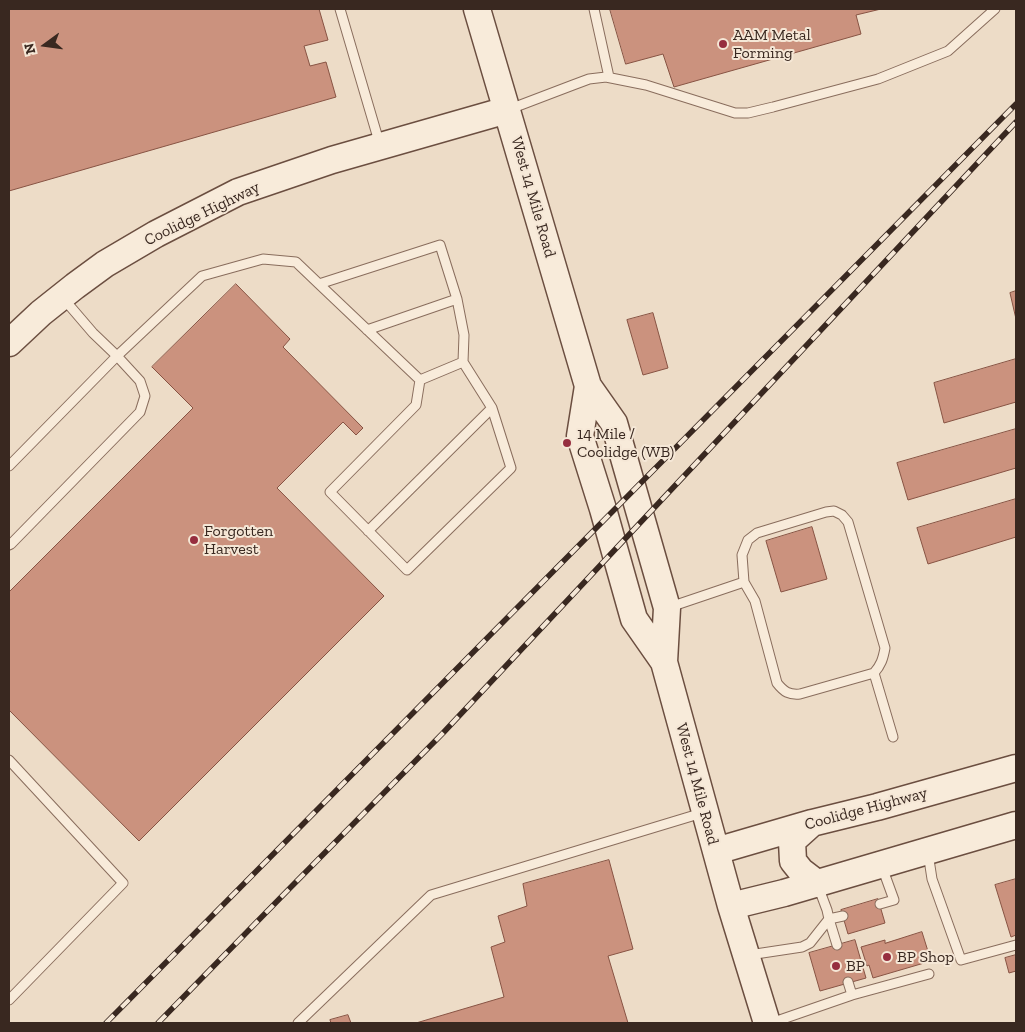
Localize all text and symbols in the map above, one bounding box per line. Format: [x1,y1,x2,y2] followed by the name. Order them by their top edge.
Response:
[20,20,70,70] north arrow
[733,25,811,63] place label: AAM Metal Forming
[717,38,729,50] marker: AAM Metal Forming
[20,42,39,56] text: N
[507,134,559,260] street label: West 14 Mile Road
[141,178,263,250] street label: Coolidge Highway
[577,424,674,462] place label: 14 Mile / Coolidge (WB)
[561,437,573,449] marker: 14 Mile / Coolidge (WB)
[204,521,273,559] place label: Forgotten Harvest
[188,534,200,546] marker: Forgotten Harvest
[672,721,722,847] street label: West 14 Mile Road
[803,783,929,835] street label: Coolidge Highway
[897,947,954,967] place label: BP Shop
[881,951,893,963] marker: BP Shop
[846,956,865,976] place label: BP
[830,960,842,972] marker: BP

